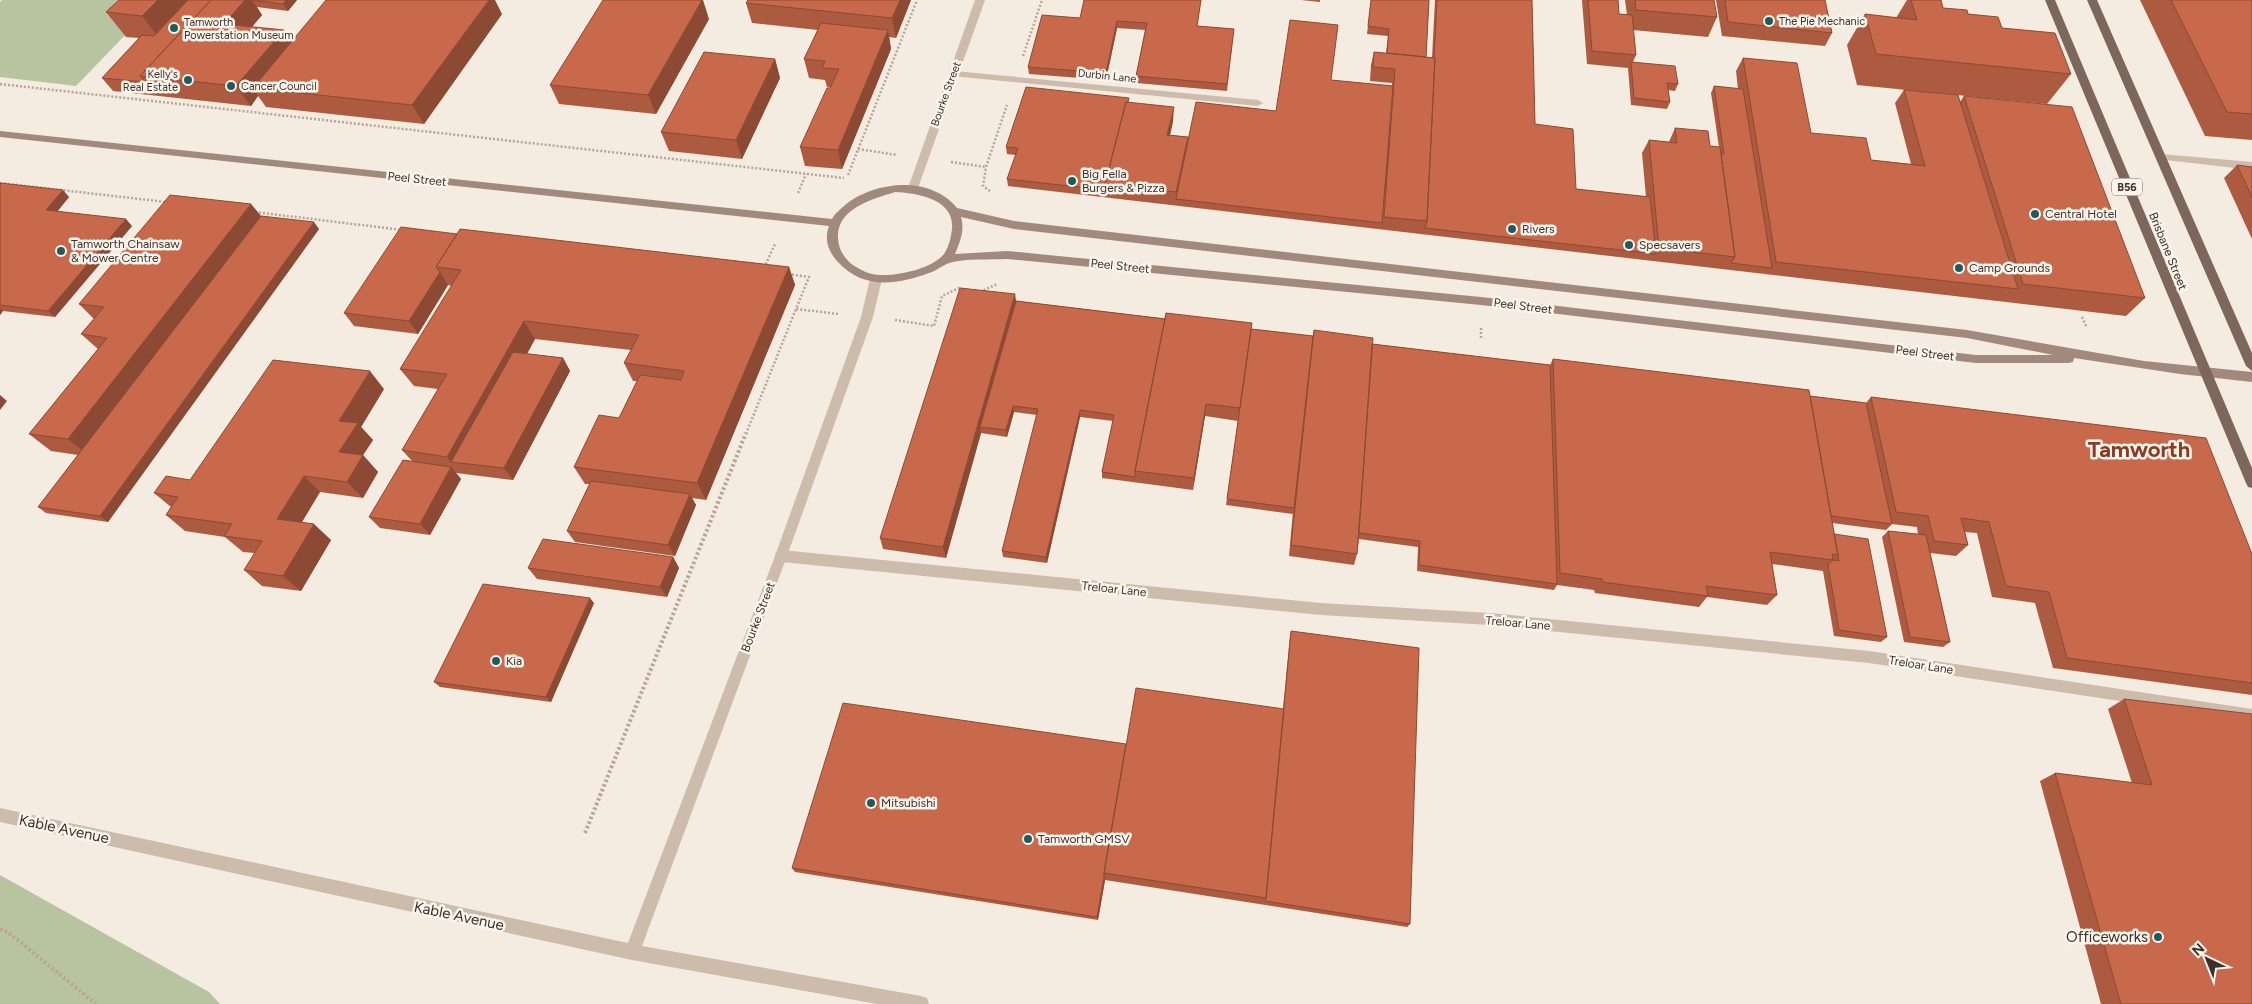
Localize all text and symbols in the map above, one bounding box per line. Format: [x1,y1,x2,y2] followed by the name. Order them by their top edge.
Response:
[1763,15,1775,27] marker: The Pie Mechanic
[1779,15,1865,28] place label: The Pie Mechanic
[184,16,294,42] place label: Tamworth Powerstation Museum
[168,22,180,34] marker: Tamworth Powerstation Museum
[928,60,964,128] street label: Bourke Street
[1077,66,1137,86] street label: Durbin Lane
[123,68,178,94] place label: Kelly's Real Estate
[182,74,194,86] marker: Kelly's Real Estate
[225,80,237,92] marker: Cancer Council
[241,80,317,93] place label: Cancer Council
[1082,167,1165,195] place label: Big Fella Burgers & Pizza
[387,169,448,189] street label: Peel Street
[1066,175,1078,187] marker: Big Fella Burgers & Pizza
[2112,178,2142,196] road number: B56
[2045,207,2117,221] place label: Central Hotel
[2029,208,2041,220] marker: Central Hotel
[2146,210,2190,292] street label: Brisbane Street
[1522,222,1555,236] place label: Rivers
[1506,223,1518,235] marker: Rivers
[71,237,180,265] place label: Tamworth Chainsaw & Mower Centre
[1639,238,1701,252] place label: Specsavers
[1623,239,1635,251] marker: Specsavers
[55,245,67,257] marker: Tamworth Chainsaw & Mower Centre
[1090,256,1151,276] street label: Peel Street
[1969,261,2051,275] place label: Camp Grounds
[1953,262,1965,274] marker: Camp Grounds
[1493,295,1554,317] street label: Peel Street
[1895,342,1956,364] street label: Peel Street
[2088,436,2190,463] district label: Tamworth
[1081,579,1148,599] street label: Treloar Lane
[738,580,778,654] street label: Bourke Street
[1485,613,1551,633] street label: Treloar Lane
[1888,653,1955,677] street label: Treloar Lane
[506,654,522,668] place label: Kia
[490,655,502,667] marker: Kia
[881,796,936,810] place label: Mitsubishi
[865,797,877,809] marker: Mitsubishi
[17,811,111,847] street label: Kable Avenue
[1038,832,1130,846] place label: Tamworth GMSV
[1022,833,1034,845] marker: Tamworth GMSV
[412,898,506,934] street label: Kable Avenue
[2066,928,2148,946] place label: Officeworks
[2152,931,2164,943] marker: Officeworks
[2182,934,2232,984] north arrow
[2189,940,2208,960] text: N

